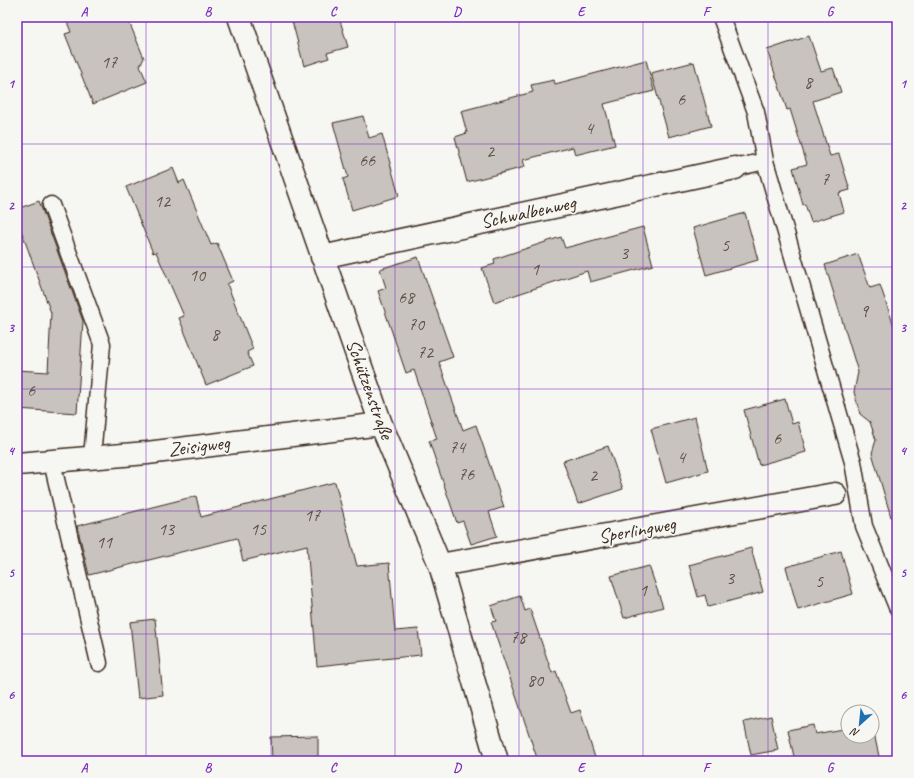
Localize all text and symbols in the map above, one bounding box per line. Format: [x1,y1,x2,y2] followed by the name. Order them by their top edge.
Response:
[81,4,89,20] text: A
[205,4,213,20] text: B
[330,4,338,20] text: C
[453,4,462,20] text: D
[578,4,587,20] text: E
[703,4,712,20] text: F
[827,4,835,20] text: G
[101,51,118,73] house number: 17
[804,71,814,93] house number: 8
[8,76,16,92] text: 1
[900,76,908,92] text: 1
[677,88,686,110] house number: 6
[585,117,595,139] house number: 4
[486,140,496,162] house number: 2
[359,149,376,171] house number: 66
[821,168,830,190] house number: 7
[478,189,579,234] street label: Schwalbenweg
[154,190,172,212] house number: 12
[8,198,15,214] text: 2
[900,198,907,214] text: 2
[721,234,730,256] house number: 5
[620,242,630,264] house number: 3
[531,258,540,280] house number: 1
[189,264,207,286] house number: 10
[398,286,416,308] house number: 68
[860,300,870,322] house number: 9
[408,313,426,335] house number: 70
[8,320,15,336] text: 3
[900,320,907,336] text: 3
[211,323,221,345] house number: 8
[340,336,400,444] street label: Schützenstraße
[417,341,435,363] house number: 72
[27,379,36,401] house number: 6
[773,427,782,449] house number: 6
[167,430,232,462] street label: Zeisigweg
[449,436,467,458] house number: 74
[8,443,16,459] text: 4
[900,443,908,459] text: 4
[677,446,687,468] house number: 4
[458,463,475,485] house number: 76
[589,464,599,486] house number: 2
[304,504,321,526] house number: 17
[596,511,679,549] street label: Sperlingweg
[158,518,176,540] house number: 13
[250,518,267,540] house number: 15
[96,531,113,553] house number: 11
[8,565,15,581] text: 5
[900,565,907,581] text: 5
[726,567,736,589] house number: 3
[815,570,824,592] house number: 5
[639,579,648,601] house number: 1
[510,626,528,648] house number: 78
[527,669,545,691] house number: 80
[8,687,15,703] text: 6
[900,687,907,703] text: 6
[840,704,880,744] north arrow
[847,724,862,741] text: N
[81,760,89,776] text: A
[205,760,213,776] text: B
[330,760,338,776] text: C
[453,760,462,776] text: D
[578,760,587,776] text: E
[703,760,712,776] text: F
[827,760,835,776] text: G

